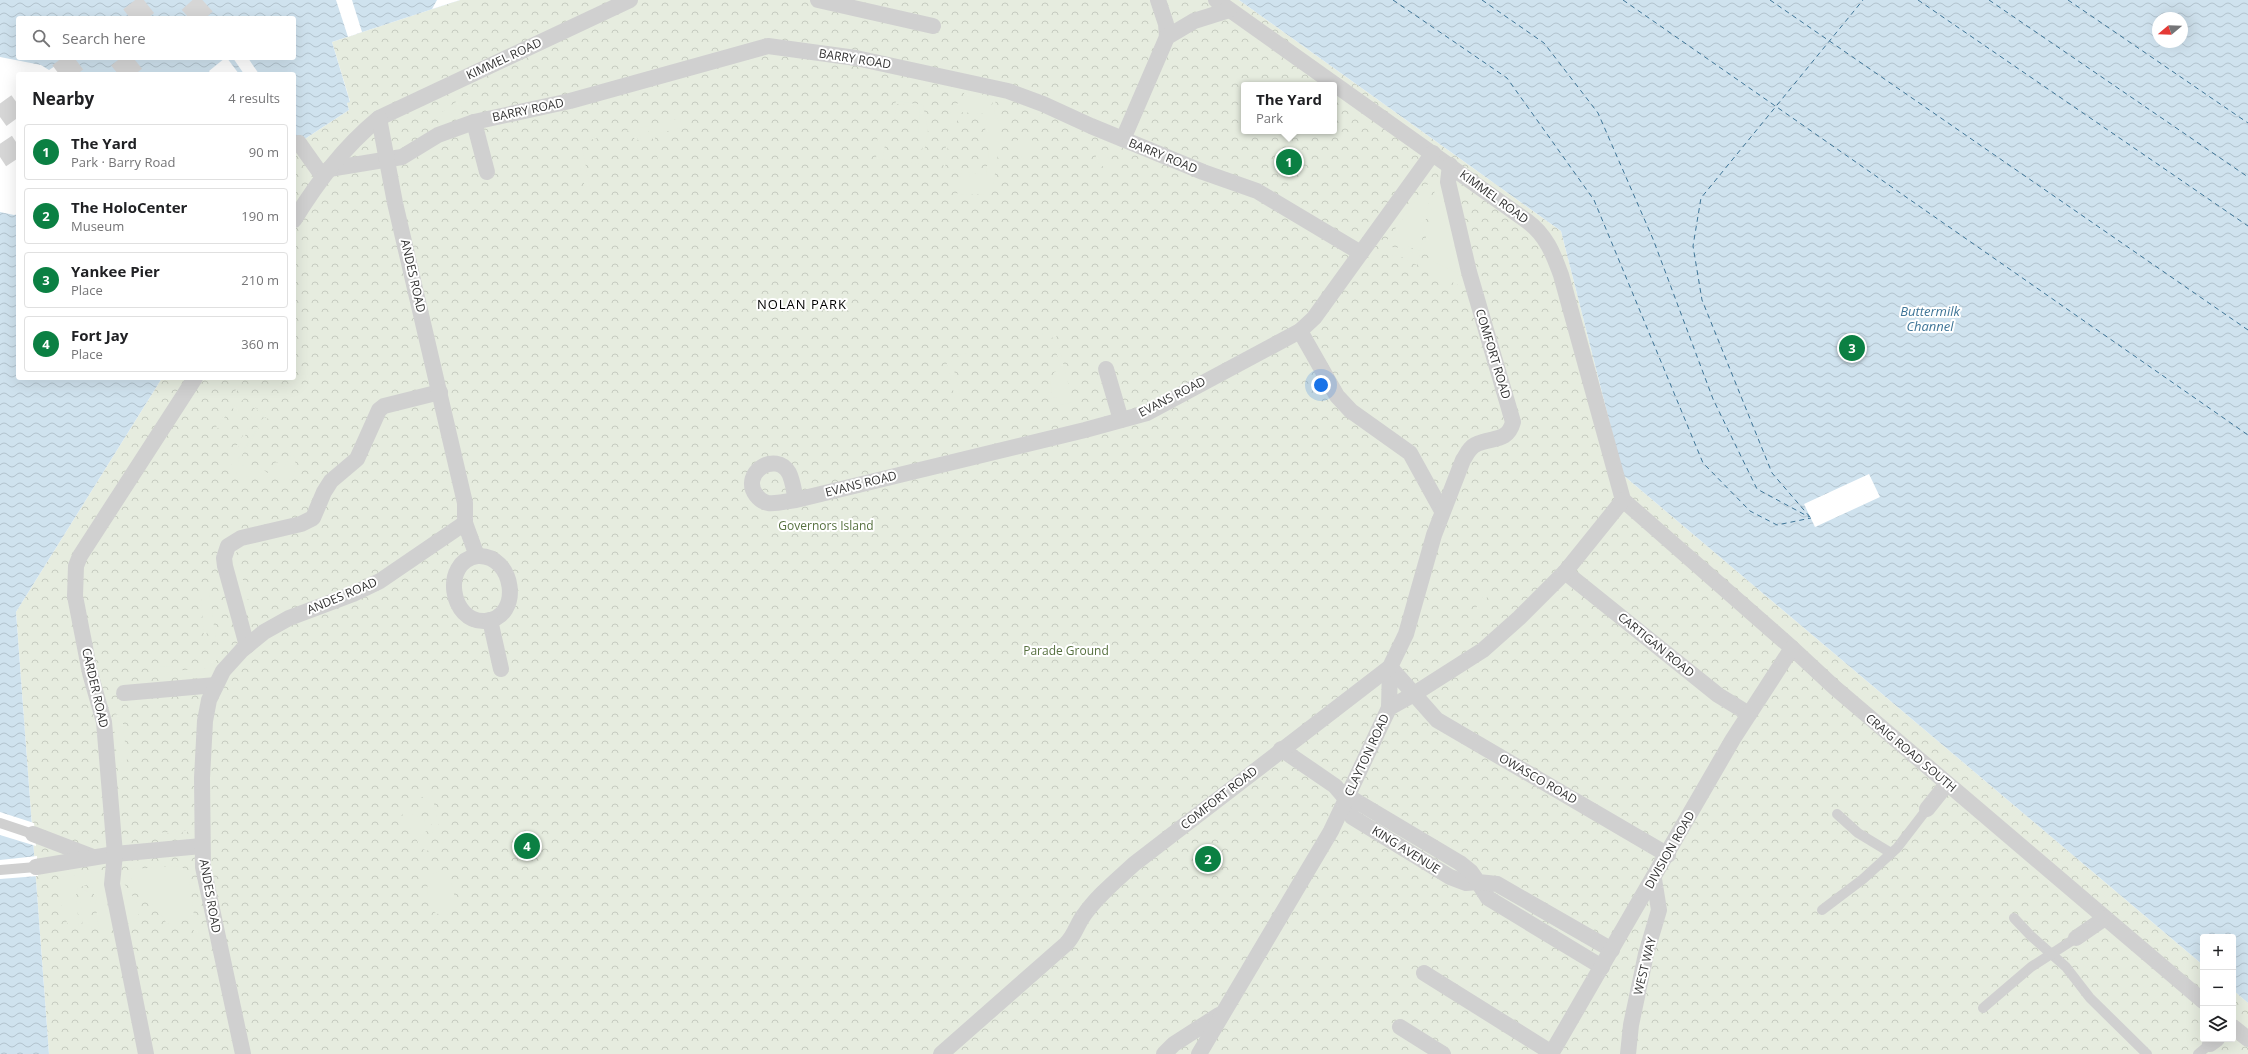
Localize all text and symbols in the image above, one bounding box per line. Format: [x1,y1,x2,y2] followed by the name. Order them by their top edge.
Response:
[2152,12,2188,48] north arrow
[16,16,296,60] search box
[30,27,52,49] icon: search
[62,28,146,48] text: Search here
[463,34,544,83] street label: KIMMEL ROAD
[818,44,892,73] street label: BARRY ROAD
[1241,82,1337,134] popup
[32,87,94,110] text: Nearby
[228,89,280,107] text: 4 results
[1256,89,1322,109] text: The Yard
[490,94,565,125] street label: BARRY ROAD
[1256,109,1283,127] text: Park
[71,133,137,153] text: The Yard
[1126,134,1200,177] street label: BARRY ROAD
[42,143,50,161] text: 1
[249,143,279,161] text: 90 m
[1276,147,1302,177] pin: 1
[71,153,176,171] text: Park · Barry Road
[1456,166,1532,227] street label: KIMMEL ROAD
[71,197,187,217] text: The HoloCenter
[42,207,50,225] text: 2
[241,207,279,225] text: 190 m
[71,217,124,235] text: Museum
[397,238,430,314] street label: ANDES ROAD
[71,261,160,281] text: Yankee Pier
[42,271,50,289] text: 3
[241,271,279,289] text: 210 m
[71,281,103,299] text: Place
[757,295,847,313] district label: NOLAN PARK
[1900,302,1961,335] water label: Buttermilk Channel
[1472,307,1515,401] street label: COMFORT ROAD
[71,325,128,345] text: Fort Jay
[1839,333,1865,363] pin: 3
[42,335,50,353] text: 4
[241,335,279,353] text: 360 m
[71,345,103,363] text: Place
[1135,372,1208,421] street label: EVANS ROAD
[1311,375,1331,395] your location
[823,466,898,501] street label: EVANS ROAD
[778,517,874,534] park label: Governors Island
[304,573,380,618] street label: ANDES ROAD
[1614,608,1698,681] street label: CARTIGAN ROAD
[1023,642,1109,659] park label: Parade Ground
[78,646,113,730] street label: CARDER ROAD
[1862,709,1960,796] street label: CRAIG ROAD SOUTH
[1340,711,1393,799] street label: CLAYTON ROAD
[1496,749,1580,808] street label: OWASCO ROAD
[1177,762,1261,833] street label: COMFORT ROAD
[1640,808,1699,892] street label: DIVISION ROAD
[1369,822,1444,877] street label: KING AVENUE
[514,831,540,861] pin: 4
[1195,844,1221,874] pin: 2
[196,858,225,934] street label: ANDES ROAD
[2200,934,2236,1042] map controls
[2200,934,2236,970] button: +
[1629,935,1660,997] street label: WEST WAY
[2200,970,2236,1006] button: −
[2200,1006,2236,1042] button: layers

